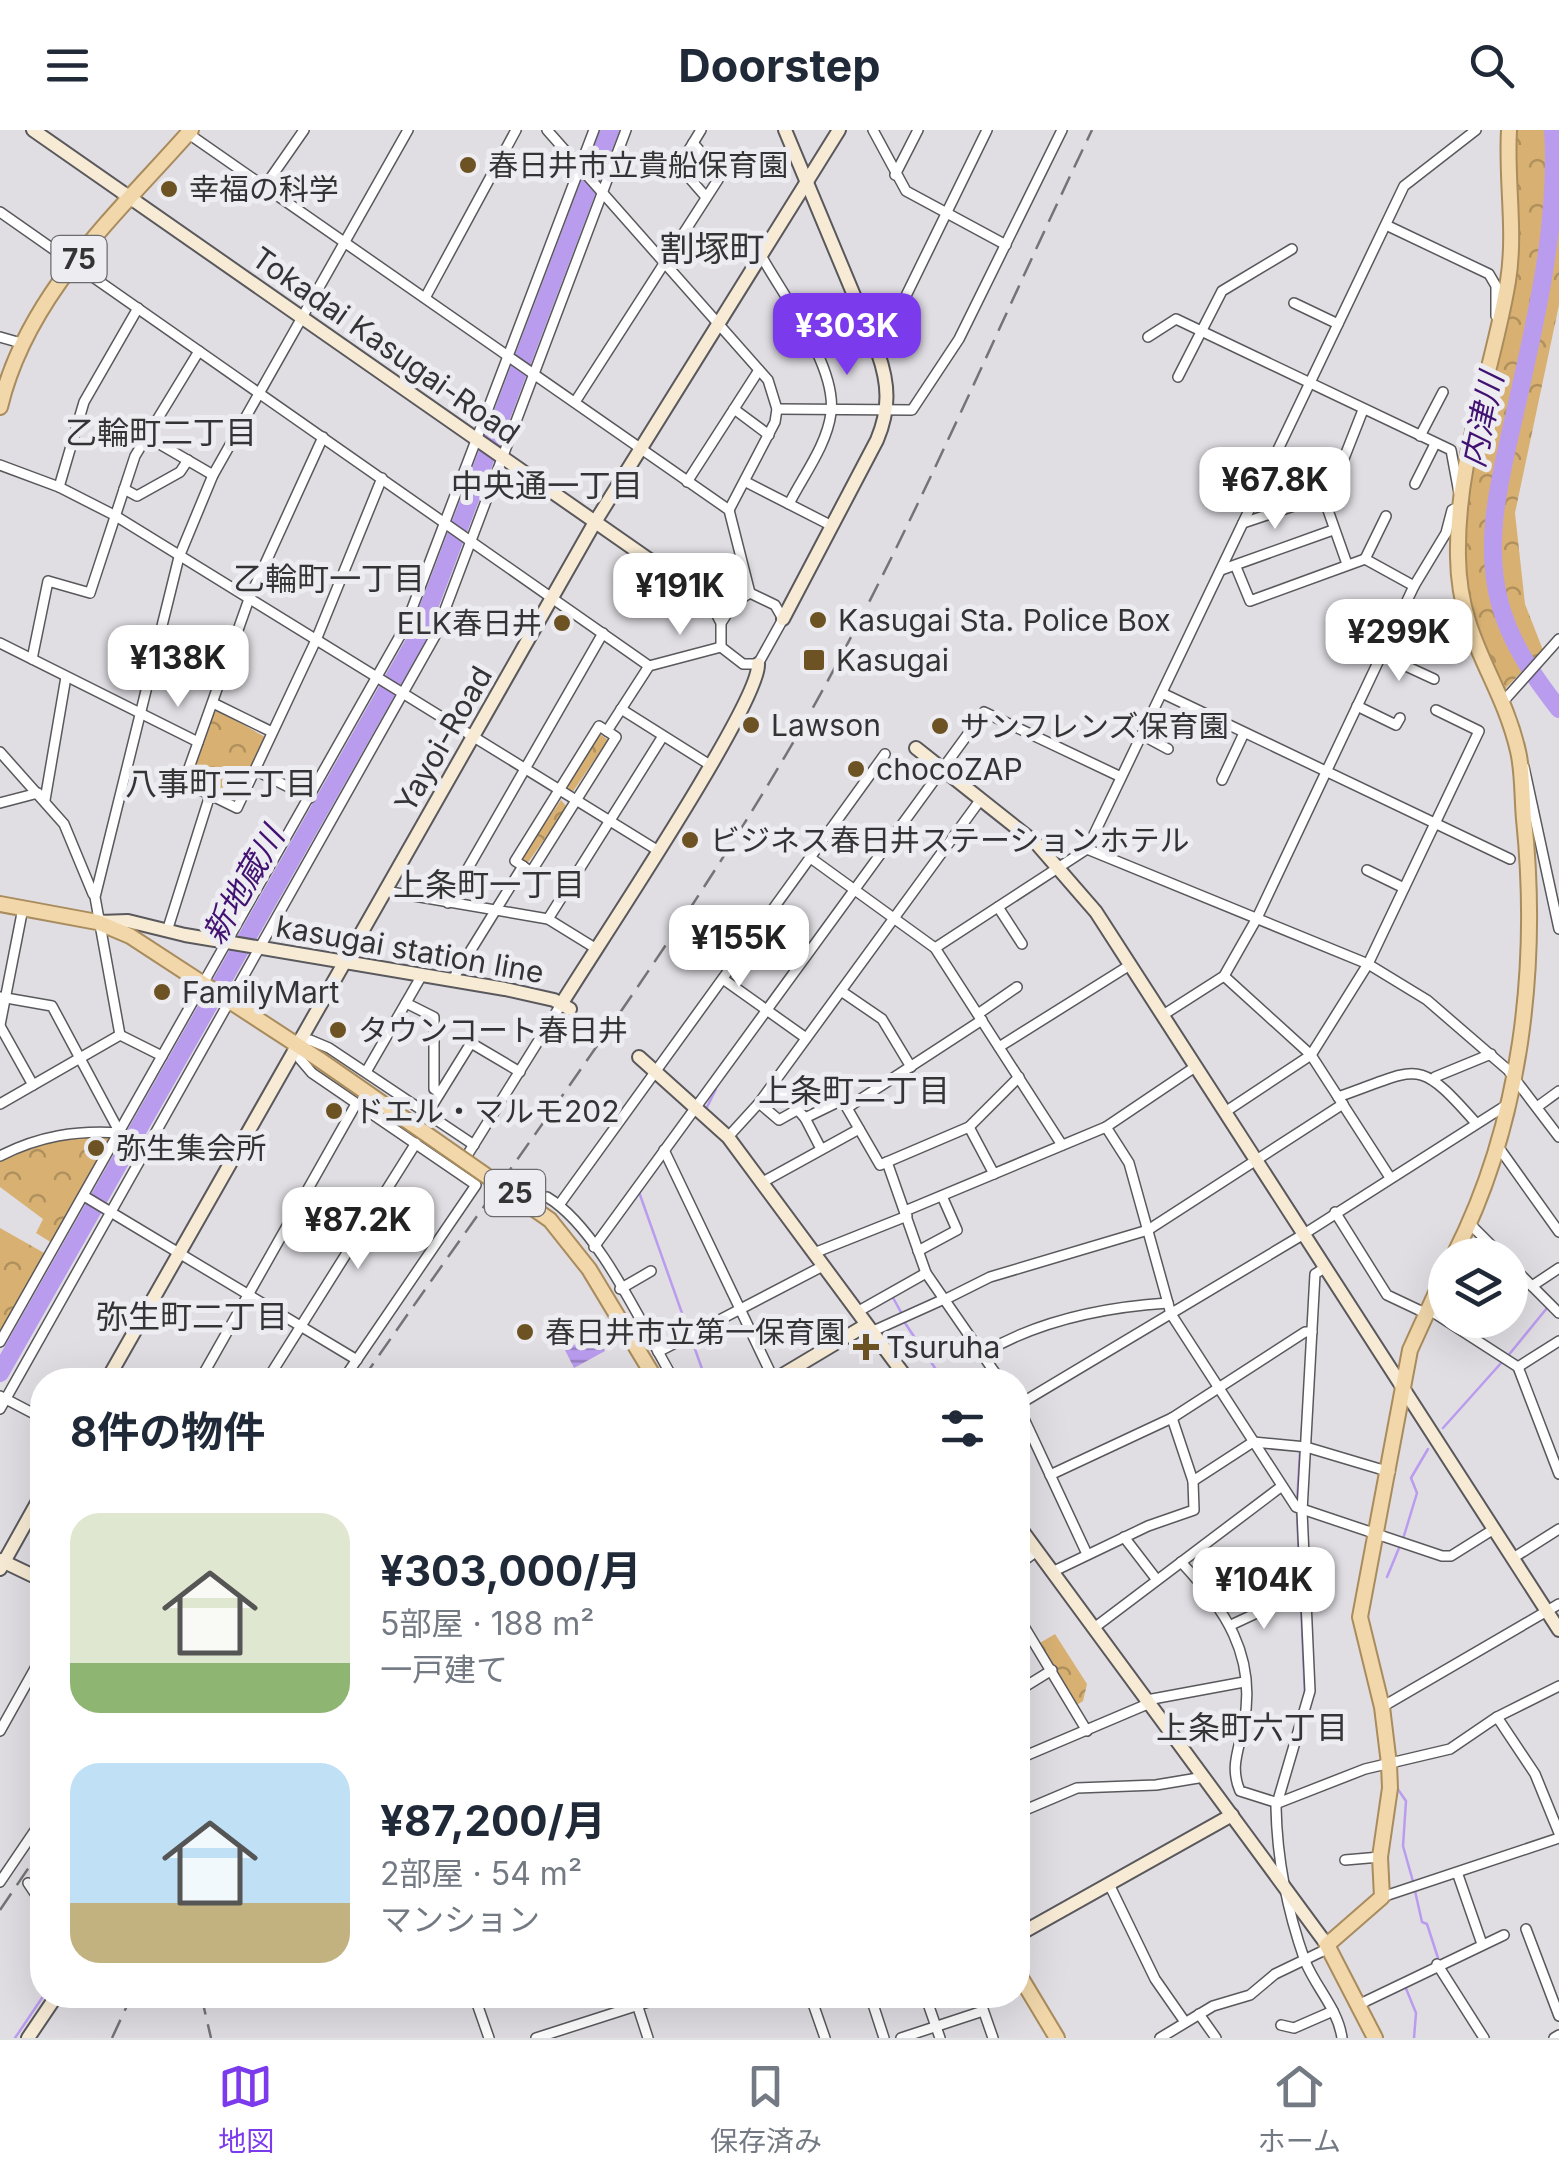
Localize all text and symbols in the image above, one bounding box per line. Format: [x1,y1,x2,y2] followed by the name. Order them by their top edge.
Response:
[40,38,95,93] icon: menu
[678,38,881,93] text: Doorstep
[1464,38,1519,93] icon: search
[488,147,788,183] place label: 春日井市立貴船保育園
[457,154,479,176] marker: 春日井市立貴船保育園
[189,171,339,207] place label: 幸福の科学
[158,178,180,200] marker: 幸福の科学
[659,227,765,269] district label: 割塚町
[52,236,106,282] road number: 75
[245,239,527,451] street label: Tokadai Kasugai-Road
[777,293,917,378] pin: ¥303K
[795,306,899,345] text: ¥303K
[1453,366,1512,471] water label: 内津川
[65,413,257,452] district label: 乙輪町二丁目
[1194,447,1356,532] pin: ¥67.8K
[1221,460,1329,499] text: ¥67.8K
[451,466,643,505] district label: 中央通一丁目
[610,553,750,638] pin: ¥191K
[233,559,425,598] district label: 乙輪町一丁目
[635,566,725,605] text: ¥191K
[1329,599,1469,684] pin: ¥299K
[838,602,1171,638] place label: Kasugai Sta. Police Box
[397,605,542,641] place label: ELK春日井
[807,609,829,631] marker: Kasugai Sta. Police Box
[551,612,573,634] marker: ELK春日井
[1348,612,1450,651] text: ¥299K
[108,625,248,710] pin: ¥138K
[130,638,226,677] text: ¥138K
[836,642,949,678] place label: Kasugai
[801,647,827,673] marker: Kasugai
[387,660,499,818] street label: Yayoi-Road
[771,707,881,743] place label: Lawson
[960,708,1229,744] place label: サンフレンズ保育園
[740,714,762,736] marker: Lawson
[929,715,951,737] marker: サンフレンズ保育園
[876,751,1023,787] place label: chocoZAP
[845,758,867,780] marker: chocoZAP
[125,764,317,803] district label: 八事町三丁目
[194,817,293,950] water label: 新地蔵川
[710,822,1189,858] place label: ビジネス春日井ステーションホテル
[679,829,701,851] marker: ビジネス春日井ステーションホテル
[393,865,585,904] district label: 上条町一丁目
[669,905,809,990] pin: ¥155K
[273,908,547,990] street label: kasugai station line
[691,918,787,957] text: ¥155K
[182,974,339,1010] place label: FamilyMart
[151,981,173,1003] marker: FamilyMart
[358,1012,628,1048] place label: タウンコート春日井
[327,1019,349,1041] marker: タウンコート春日井
[758,1071,950,1110] district label: 上条町二丁目
[354,1093,620,1129] place label: ドエル・マルモ202
[323,1100,345,1122] marker: ドエル・マルモ202
[116,1130,266,1166] place label: 弥生集会所
[85,1137,107,1159] marker: 弥生集会所
[485,1170,545,1216] road number: 25
[277,1187,439,1272] pin: ¥87.2K
[304,1200,412,1239] text: ¥87.2K
[1428,1238,1528,1338] map controls
[1428,1238,1528,1338] button: layers
[96,1297,288,1336] district label: 弥生町二丁目
[545,1314,845,1350] place label: 春日井市立第一保育園
[514,1321,536,1343] marker: 春日井市立第一保育園
[886,1329,1000,1365] place label: Tsuruha
[855,1336,877,1358] marker: Tsuruha
[935,1401,990,1456] icon: filters
[70,1406,265,1457] text: 8件の物件
[380,1545,642,1596] text: ¥303,000/月
[1194,1547,1334,1632] pin: ¥104K
[150,1553,270,1673] icon: home
[1215,1560,1313,1599] text: ¥104K
[380,1604,594,1643] text: 5部屋 · 188 m²
[380,1650,508,1689] text: 一戸建て
[1156,1708,1348,1747] district label: 上条町六丁目
[380,1795,606,1846] text: ¥87,200/月
[150,1803,270,1923] icon: home
[380,1854,582,1893] text: 2部屋 · 54 m²
[380,1900,540,1939] text: マンション
[218,2059,274,2159] tab: 地図
[710,2059,822,2159] tab: 保存済み
[1258,2059,1341,2159] tab: ホーム

